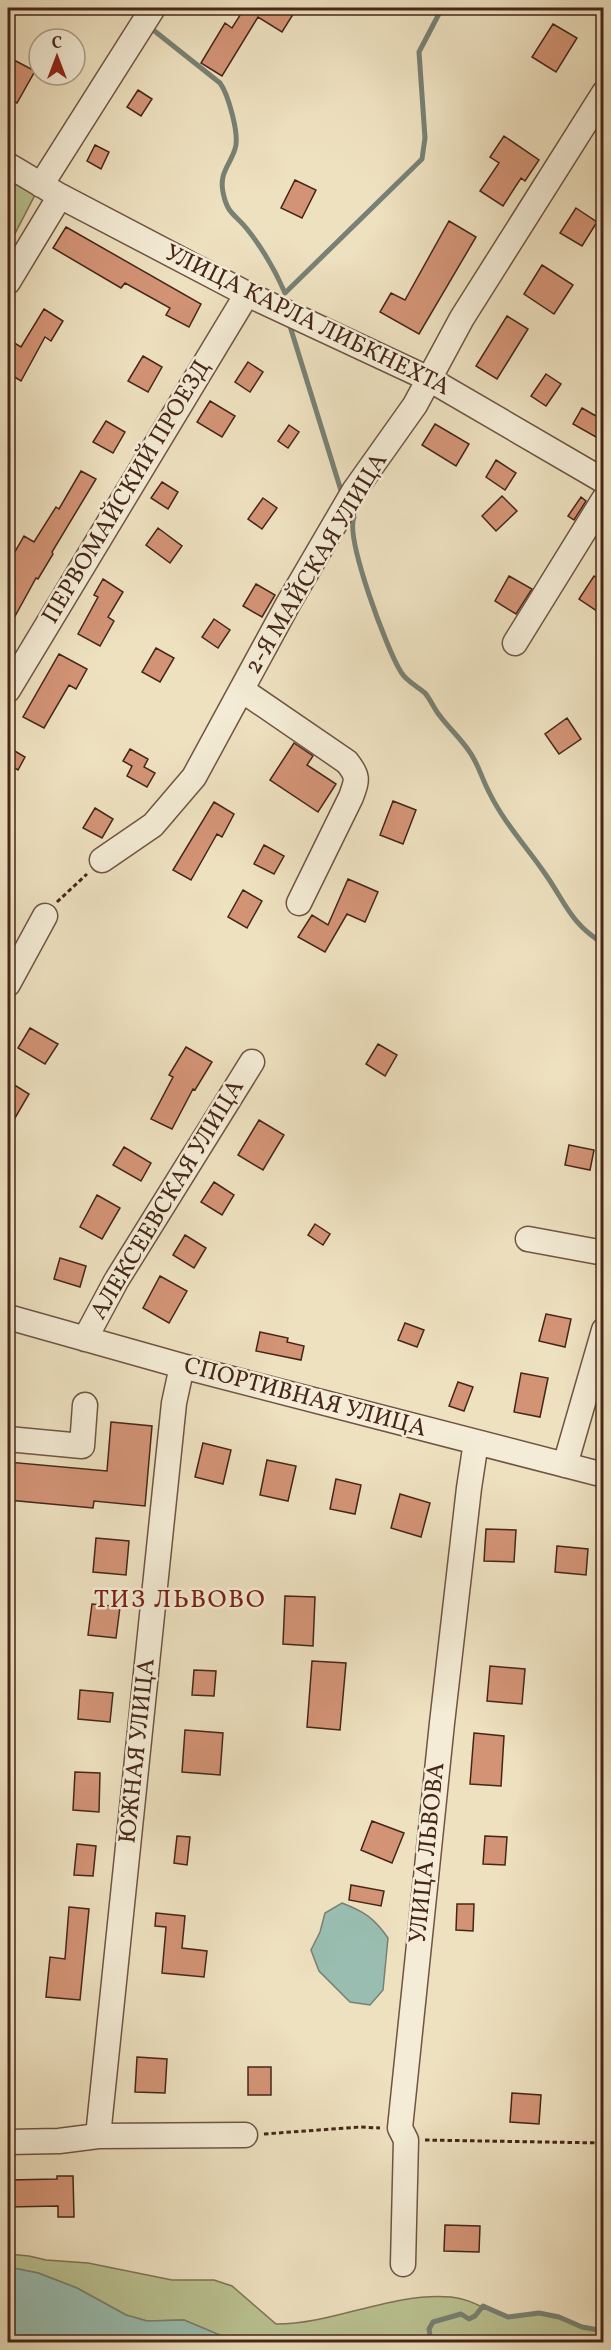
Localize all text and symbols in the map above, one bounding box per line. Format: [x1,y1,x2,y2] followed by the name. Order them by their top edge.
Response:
[27,27,87,87] north arrow
[52,33,62,55] text: С
[158,237,456,405] street label: УЛИЦА КАРЛА ЛИБКНЕХТА
[34,353,220,631] street label: ПЕРВОМАЙСКИЙ ПРОЕЗД
[237,447,397,681] street label: 2-Я МАЙСКАЯ УЛИЦА
[83,1073,253,1326] street label: АЛЕКСЕЕВСКАЯ УЛИЦА
[180,1349,430,1447] street label: СПОРТИВНАЯ УЛИЦА
[94,1582,266,1618] district label: ТИЗ ЛЬВОВО
[111,1657,165,1845] street label: ЮЖНАЯ УЛИЦА
[402,1761,454,1945] street label: УЛИЦА ЛЬВОВА

